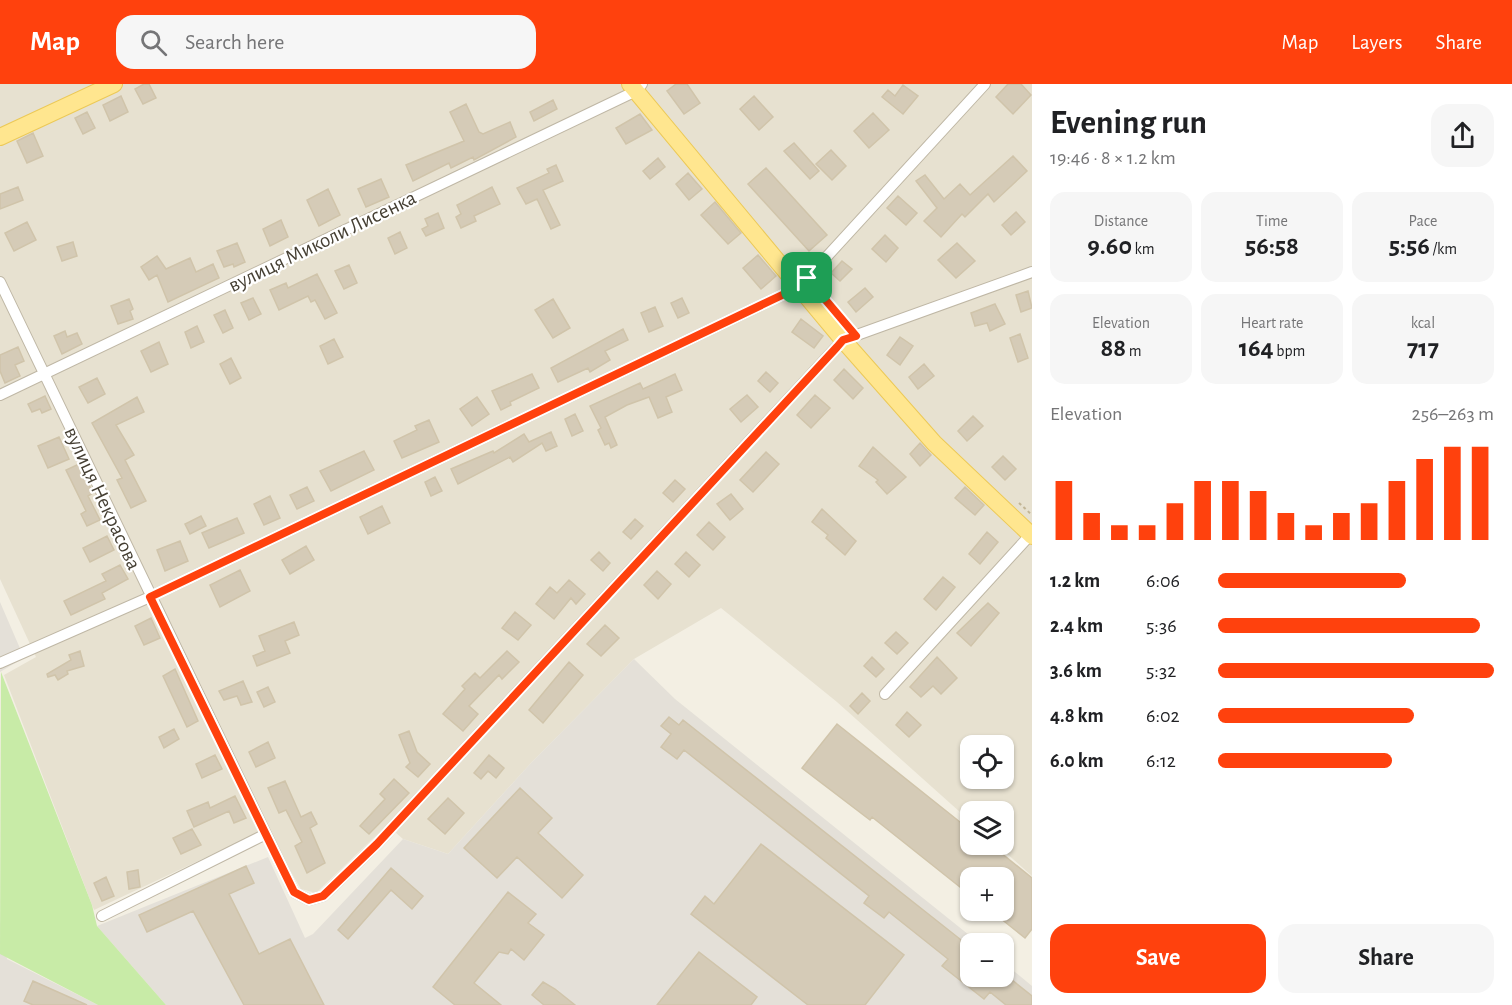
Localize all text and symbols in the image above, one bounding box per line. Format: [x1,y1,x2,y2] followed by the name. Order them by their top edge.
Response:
[116,15,536,69] search box
[137,26,170,59] icon: search
[30,28,80,56] text: Map
[185,31,284,53] text: Search here
[1282,32,1318,53] text: Map
[1351,32,1402,53] text: Layers
[1435,32,1482,53] text: Share
[1431,104,1494,167] button: share
[1050,107,1207,140] text: Evening run
[1050,148,1176,168] text: 19:46 · 8 × 1.2 km
[225,187,420,296] street label: вулиця Миколи Лисенка
[1094,213,1148,229] text: Distance
[1256,213,1288,229] text: Time
[1409,213,1437,229] text: Pace
[1087,233,1132,259] text: 9.60
[1245,233,1299,259] text: 56:58
[1389,233,1430,259] text: 5:56
[1132,241,1155,257] text: km
[1430,241,1457,257] text: /km
[781,252,832,303] pin
[790,261,823,294] icon: arrive
[1092,315,1150,331] text: Elevation
[1241,315,1303,331] text: Heart rate
[1411,315,1435,331] text: kcal
[1100,335,1126,361] text: 88
[1239,335,1274,361] text: 164
[1407,335,1439,361] text: 717
[1126,343,1142,359] text: m
[1274,343,1305,359] text: bpm
[1050,404,1122,424] text: Elevation
[1412,404,1494,424] text: 256–263 m
[60,424,145,573] street label: вулиця Некрасова
[1050,571,1100,591] text: 1.2 km
[1146,571,1180,591] text: 6:06
[1050,616,1103,636] text: 2.4 km
[1146,616,1177,636] text: 5:36
[1050,661,1102,681] text: 3.6 km
[1146,661,1176,681] text: 5:32
[1050,706,1104,726] text: 4.8 km
[1146,706,1180,726] text: 6:02
[960,735,1014,987] map controls
[960,735,1014,789] button: locate
[1050,751,1104,771] text: 6.0 km
[1146,751,1176,771] text: 6:12
[960,801,1014,855] button: layers
[960,867,1014,921] button: +
[1050,924,1266,993] button: Save
[1278,924,1494,993] button: Share
[960,933,1014,987] button: −

